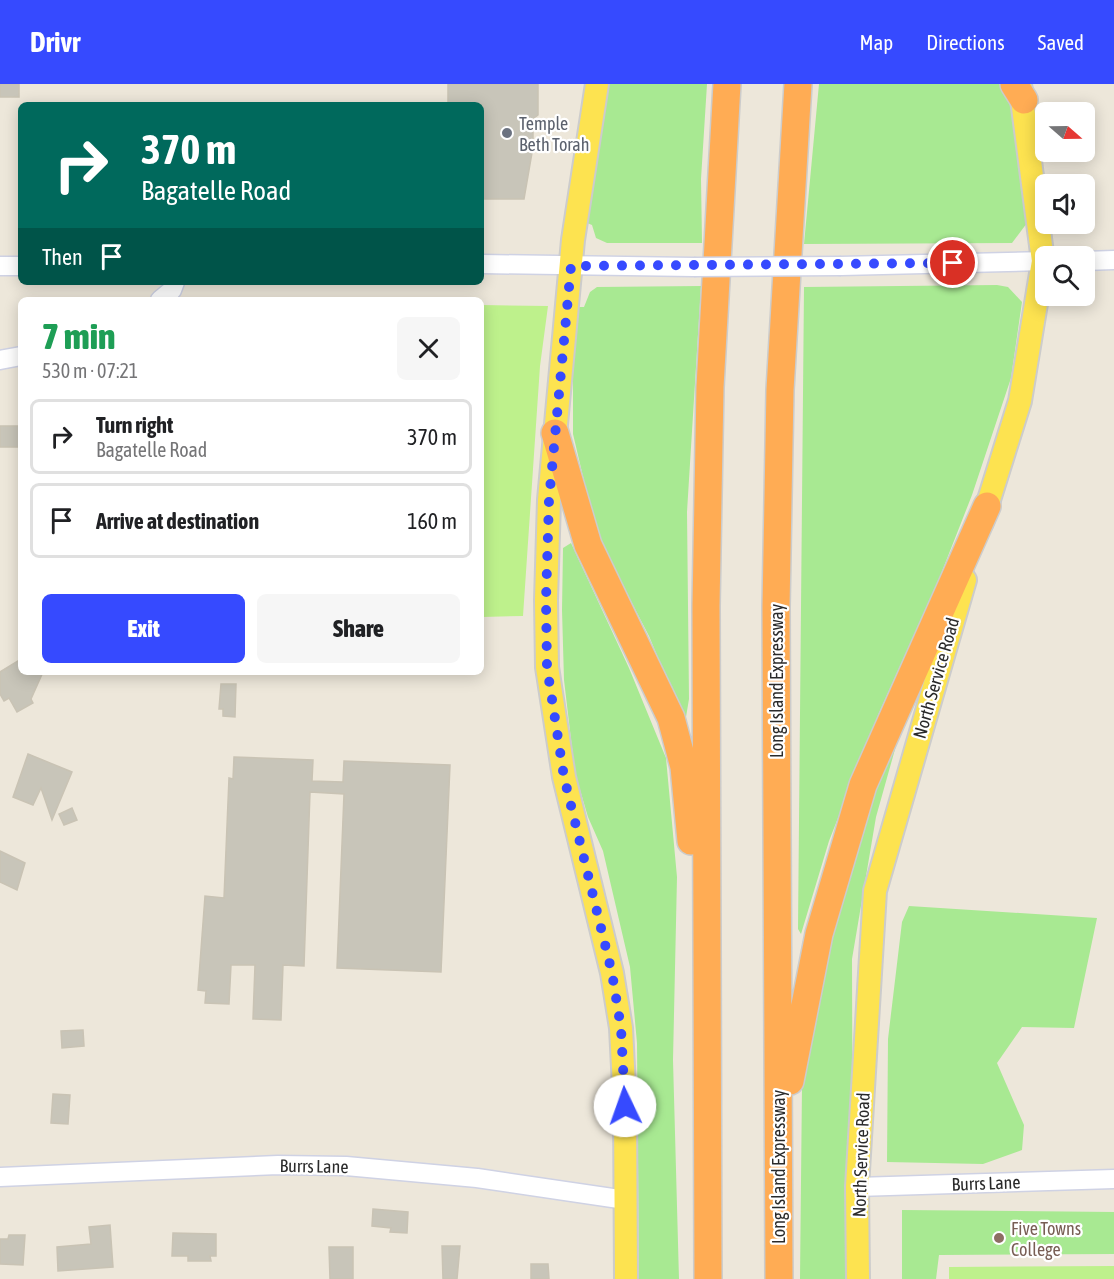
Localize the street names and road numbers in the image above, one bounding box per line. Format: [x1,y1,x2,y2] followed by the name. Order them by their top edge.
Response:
[766,604,787,758] street label: Long Island Expressway
[909,615,963,741] street label: North Service Road
[768,1090,789,1244] street label: Long Island Expressway
[848,1092,874,1218] street label: North Service Road
[279,1155,349,1177] street label: Burrs Lane
[951,1171,1021,1195] street label: Burrs Lane

